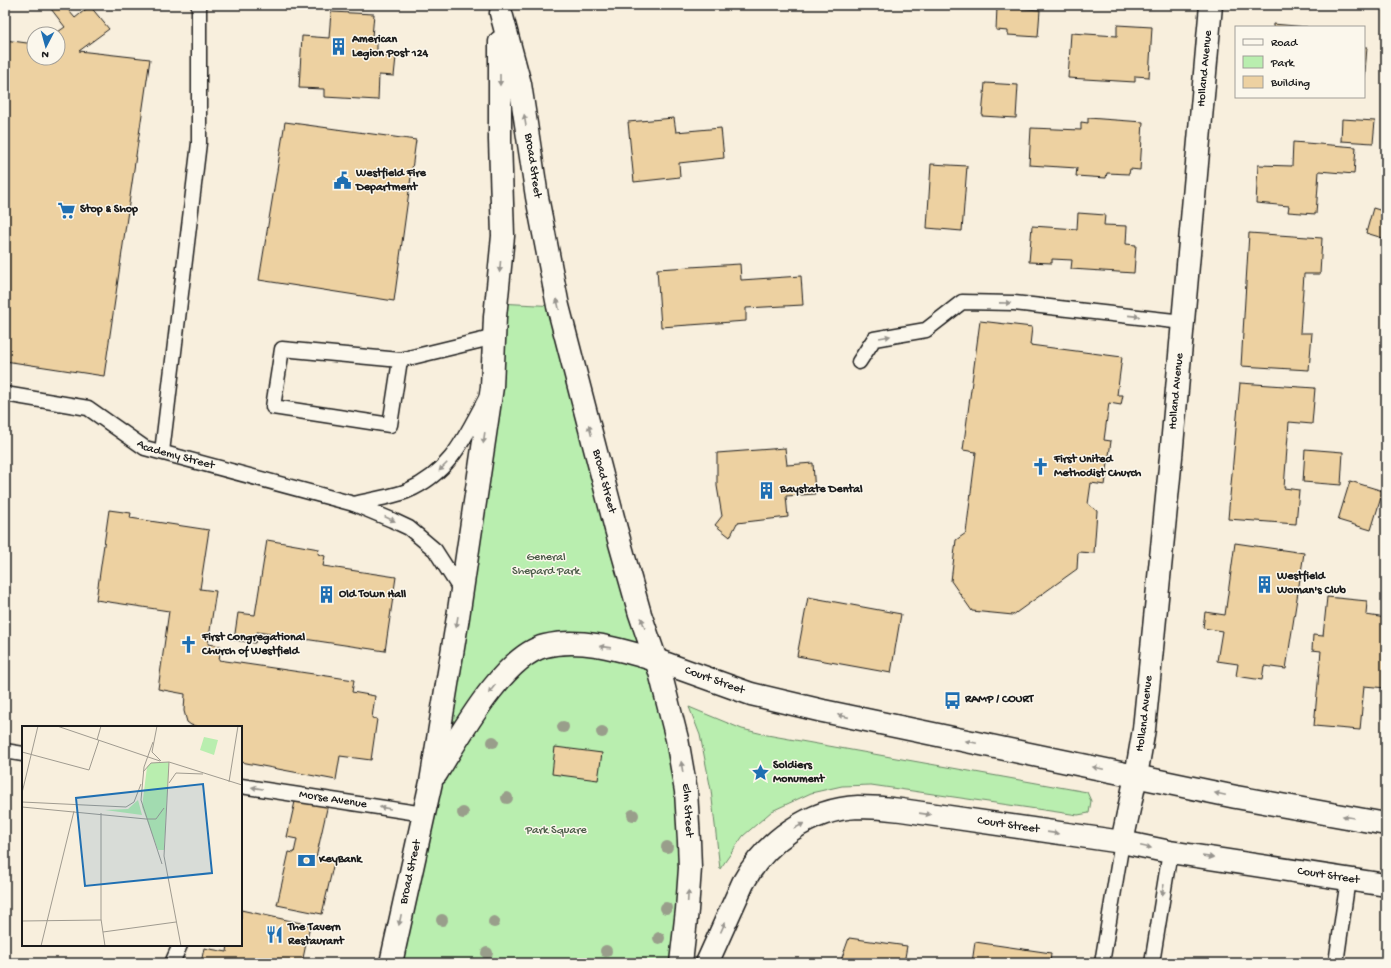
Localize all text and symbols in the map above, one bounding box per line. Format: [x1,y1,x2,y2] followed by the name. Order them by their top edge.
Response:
[26,26,66,66] north arrow
[1235,26,1365,98] legend
[1195,29,1216,107] street label: Holland Avenue
[351,33,429,61] place label: American Legion Post 124
[329,37,349,57] building icon: American Legion Post 124
[1271,37,1298,51] text: Road
[41,48,49,60] text: N
[1270,57,1296,71] text: Park
[497,74,503,87] one-way arrow
[1270,77,1310,91] text: Building
[522,114,528,126] one-way arrow
[520,131,544,200] street label: Broad Street
[355,167,427,195] place label: Westfield Fire Department
[333,171,353,191] public building icon: Westfield Fire Department
[57,200,77,220] supermarket icon: Stop & Shop
[80,203,138,217] place label: Stop & Shop
[497,261,503,273] one-way arrow
[555,298,561,311] one-way arrow
[999,300,1012,306] one-way arrow
[1128,313,1140,320] one-way arrow
[878,334,891,340] one-way arrow
[1166,352,1187,430] street label: Holland Avenue
[587,424,593,436] one-way arrow
[481,432,487,444] one-way arrow
[134,437,217,474] street label: Academy Street
[588,447,619,516] street label: Broad Street
[1053,453,1142,481] place label: First United Methodist Church
[1031,457,1051,477] church icon: First United Methodist Church
[438,462,447,472] one-way arrow
[757,480,777,500] building icon: Baystate Dental
[779,483,863,497] place label: Baystate Dental
[385,516,396,522] one-way arrow
[512,551,582,579] park label: General Shepard Park
[1276,570,1346,598] place label: Westfield Woman's Club
[1254,574,1274,594] building icon: Westfield Woman's Club
[316,585,336,605] building icon: Old Town Hall
[339,588,407,602] place label: Old Town Hall
[454,616,460,628] one-way arrow
[640,617,646,629] one-way arrow
[201,631,305,659] place label: First Congregational Church of Westfield
[179,635,199,655] church icon: First Congregational Church of Westfield
[599,644,611,650] one-way arrow
[683,664,747,698] street label: Court Street
[1133,674,1156,753] street label: Holland Avenue
[488,684,496,695] one-way arrow
[942,690,962,710] bus stop icon: RAMP / COURT
[964,693,1035,707] place label: RAMP / COURT
[837,712,850,718] one-way arrow
[22,726,242,946] inset map
[965,739,977,745] one-way arrow
[773,759,825,787] place label: Soldiers Monument
[679,761,685,773] one-way arrow
[750,763,770,783] place icon: Soldiers Monument
[1092,765,1104,771] one-way arrow
[678,782,696,838] street label: Elm Street
[251,785,263,791] one-way arrow
[298,788,369,812] street label: Morse Avenue
[1213,790,1226,796] one-way arrow
[379,805,391,811] one-way arrow
[919,811,931,817] one-way arrow
[976,814,1041,837] street label: Court Street
[1341,814,1354,820] one-way arrow
[793,822,805,829] one-way arrow
[524,824,587,838] park label: Park Square
[1047,830,1059,836] one-way arrow
[397,838,425,907] street label: Broad Street
[1140,844,1152,850] one-way arrow
[296,850,316,870] bank icon: KeyBank
[318,853,363,867] place label: KeyBank
[1202,854,1214,860] one-way arrow
[1296,865,1361,888] street label: Court Street
[1160,884,1166,896] one-way arrow
[684,890,691,902] one-way arrow
[397,914,403,926] one-way arrow
[287,921,345,949] place label: The Tavern Restaurant
[720,922,726,933] one-way arrow
[265,925,285,945] restaurant icon: The Tavern Restaurant

